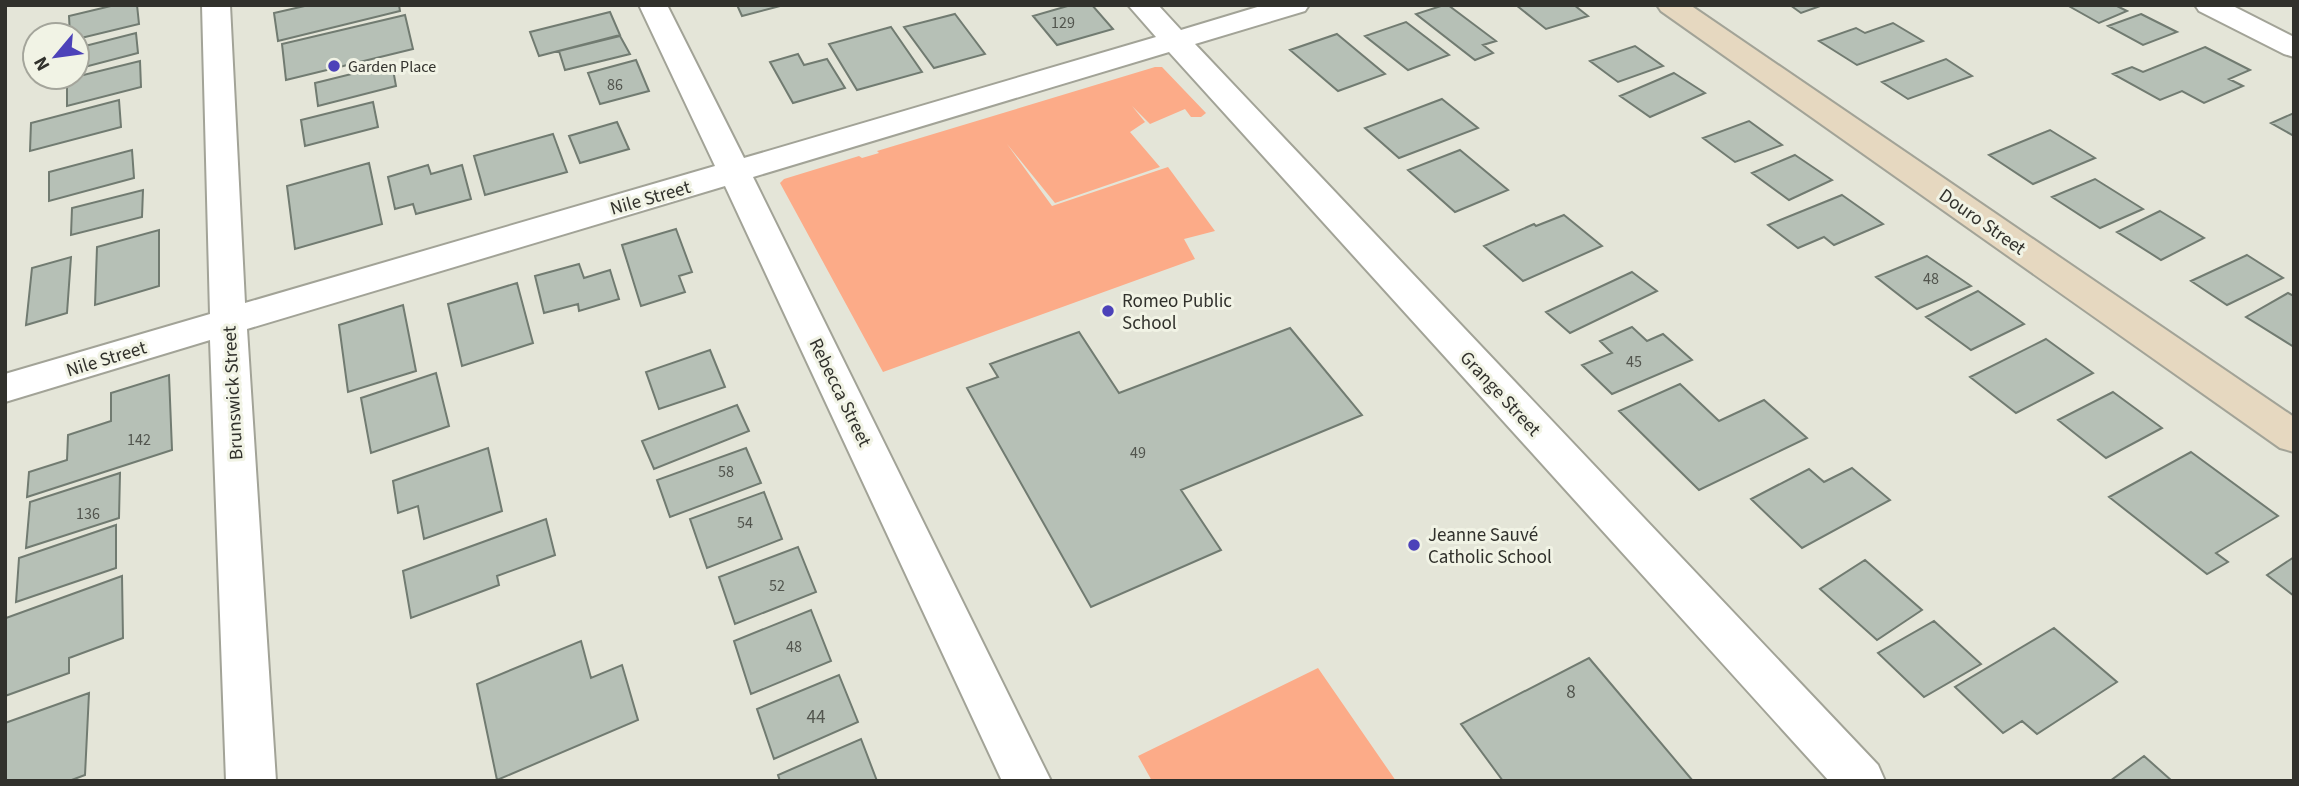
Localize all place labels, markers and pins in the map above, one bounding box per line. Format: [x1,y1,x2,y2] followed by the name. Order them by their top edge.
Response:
[348,56,436,78] place label: Garden Place
[326,58,342,74] marker: Garden Place
[1122,288,1232,337] place label: Romeo Public School
[1100,303,1116,319] marker: Romeo Public School
[1428,522,1552,571] place label: Jeanne Sauvé Catholic School
[1406,537,1422,553] marker: Jeanne Sauvé Catholic School

